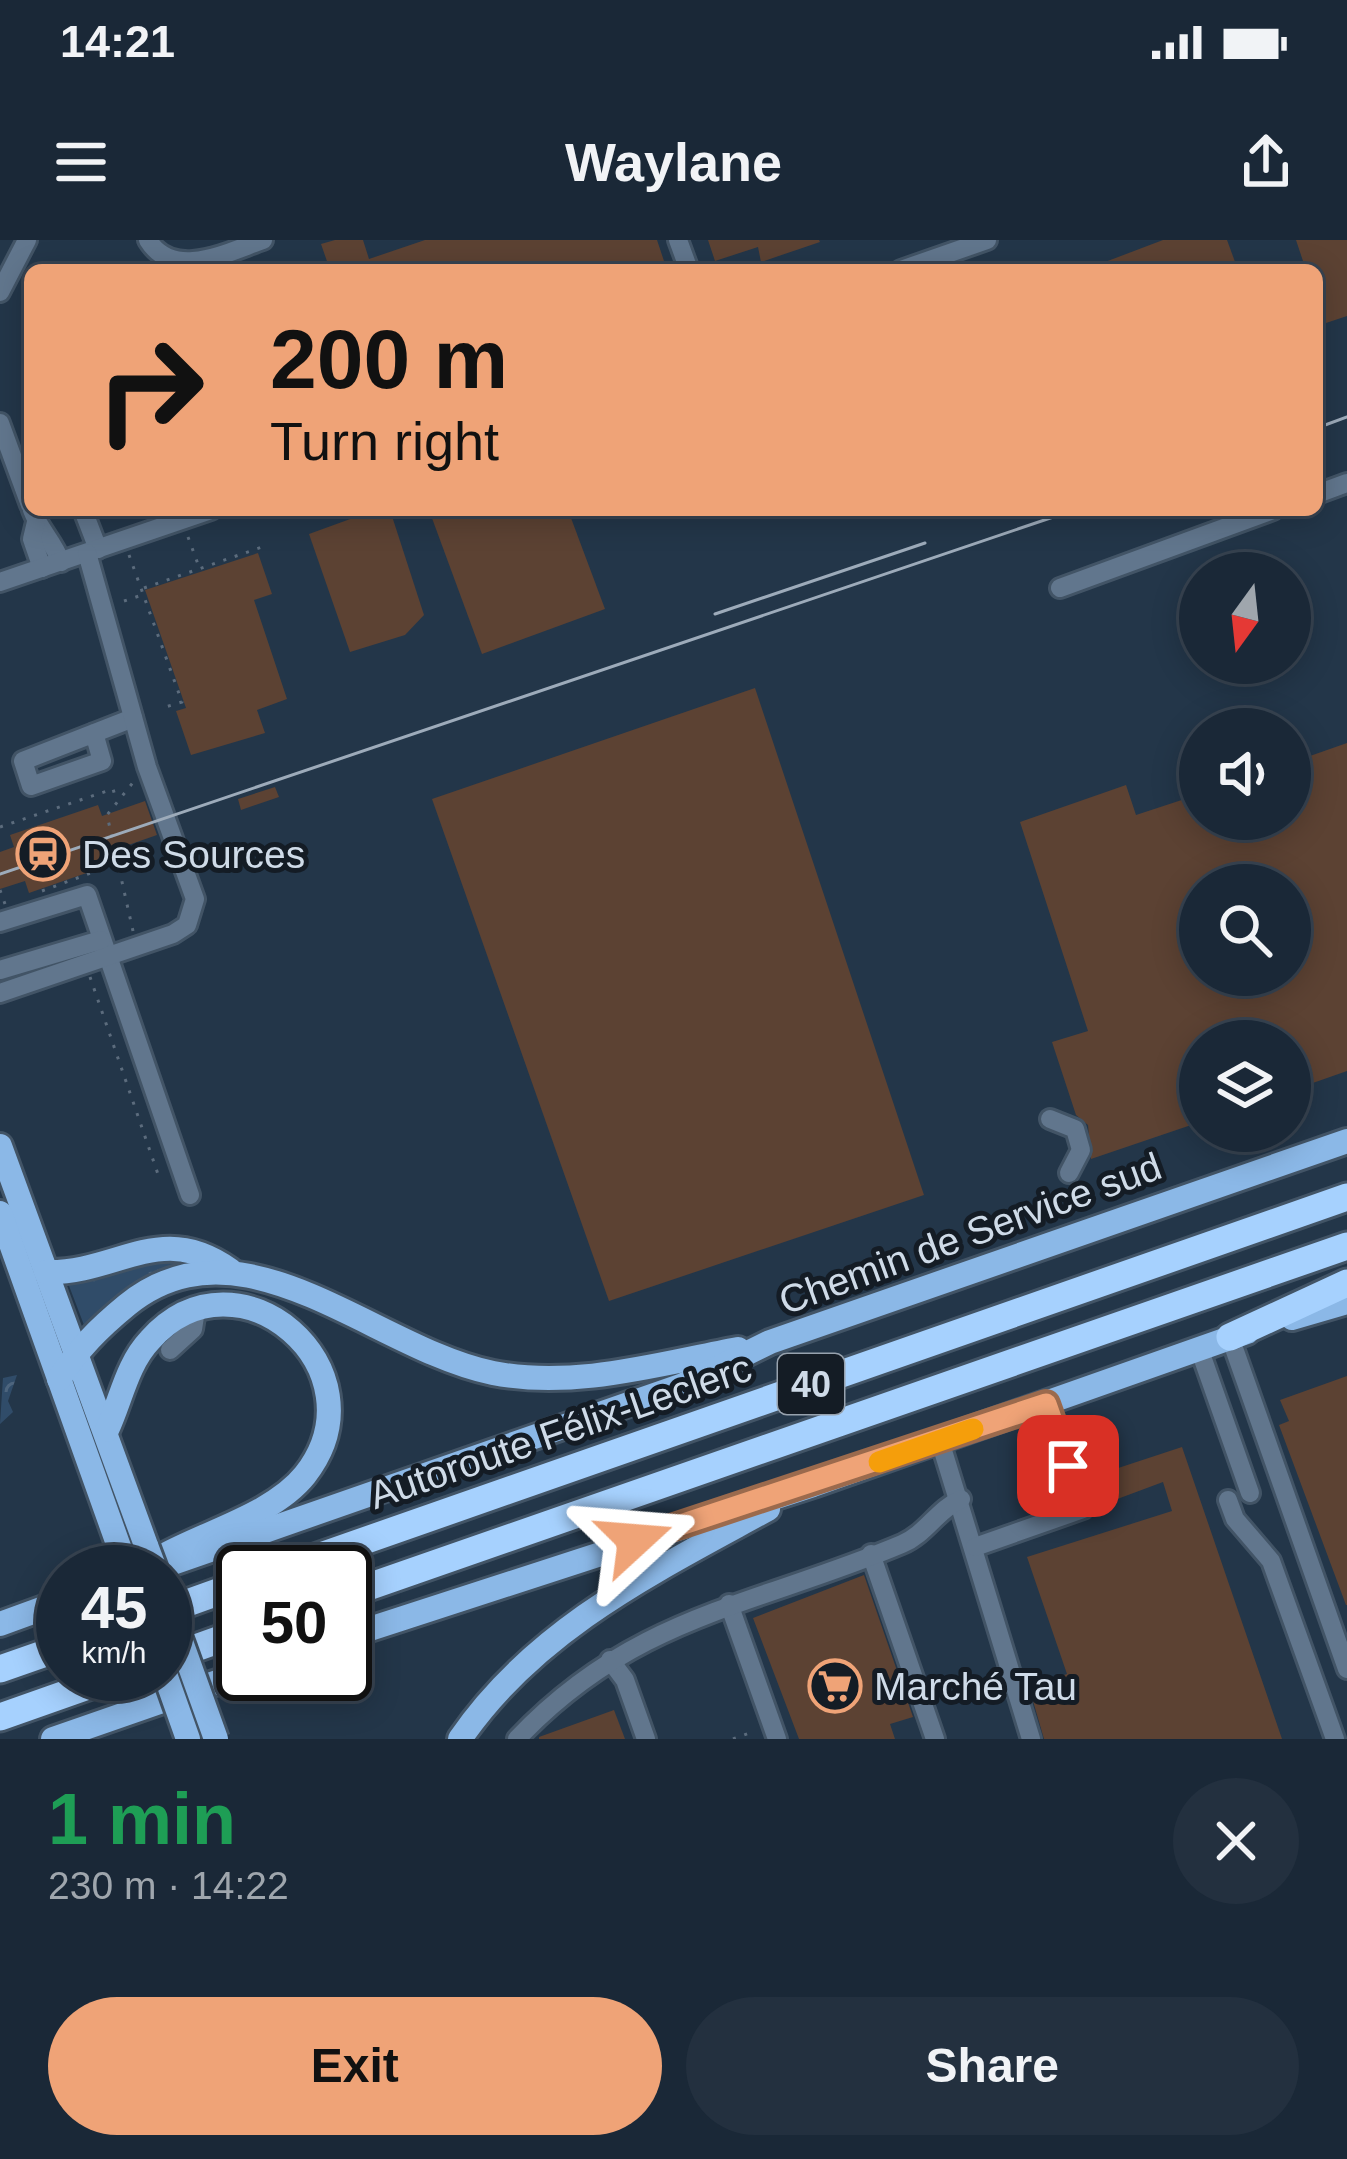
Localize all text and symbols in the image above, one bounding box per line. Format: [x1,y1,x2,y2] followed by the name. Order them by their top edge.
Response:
[60,16,175,67] text: 14:21
[48,129,114,195] icon: menu
[1233,129,1299,195] icon: share
[565,132,782,192] text: Waylane
[72,312,228,468] icon: right
[270,312,508,406] text: 200 m
[270,411,499,471] text: Turn right
[1179,552,1311,684] north arrow
[1179,552,1311,1152] map controls
[1179,708,1311,840] button: sound
[15,826,71,882] station icon: Des Sources
[82,833,305,876] place label: Des Sources
[1179,864,1311,996] button: search
[1179,1020,1311,1152] button: layers
[773,1144,1167,1323] street label: Chemin de Service sud
[364,1346,757,1517] street label: Autoroute Félix-Leclerc
[778,1354,844,1414] road number: 40
[1017,1415,1119,1517] pin
[1035,1433,1101,1499] icon: arrive
[572,1477,698,1603] position arrow
[216,1545,372,1701] speed limit sign: 50
[81,1574,147,1641] text: 45
[81,1636,147,1669] text: km/h
[807,1658,863,1714] supermarket icon: Marché Tau
[874,1665,1077,1708] place label: Marché Tau
[1173,1778,1299,1904] button: close
[48,1779,236,1859] text: 1 min
[48,1864,289,1907] text: 230 m · 14:22
[48,1997,662,2135] button: Exit
[686,1997,1299,2135] button: Share

